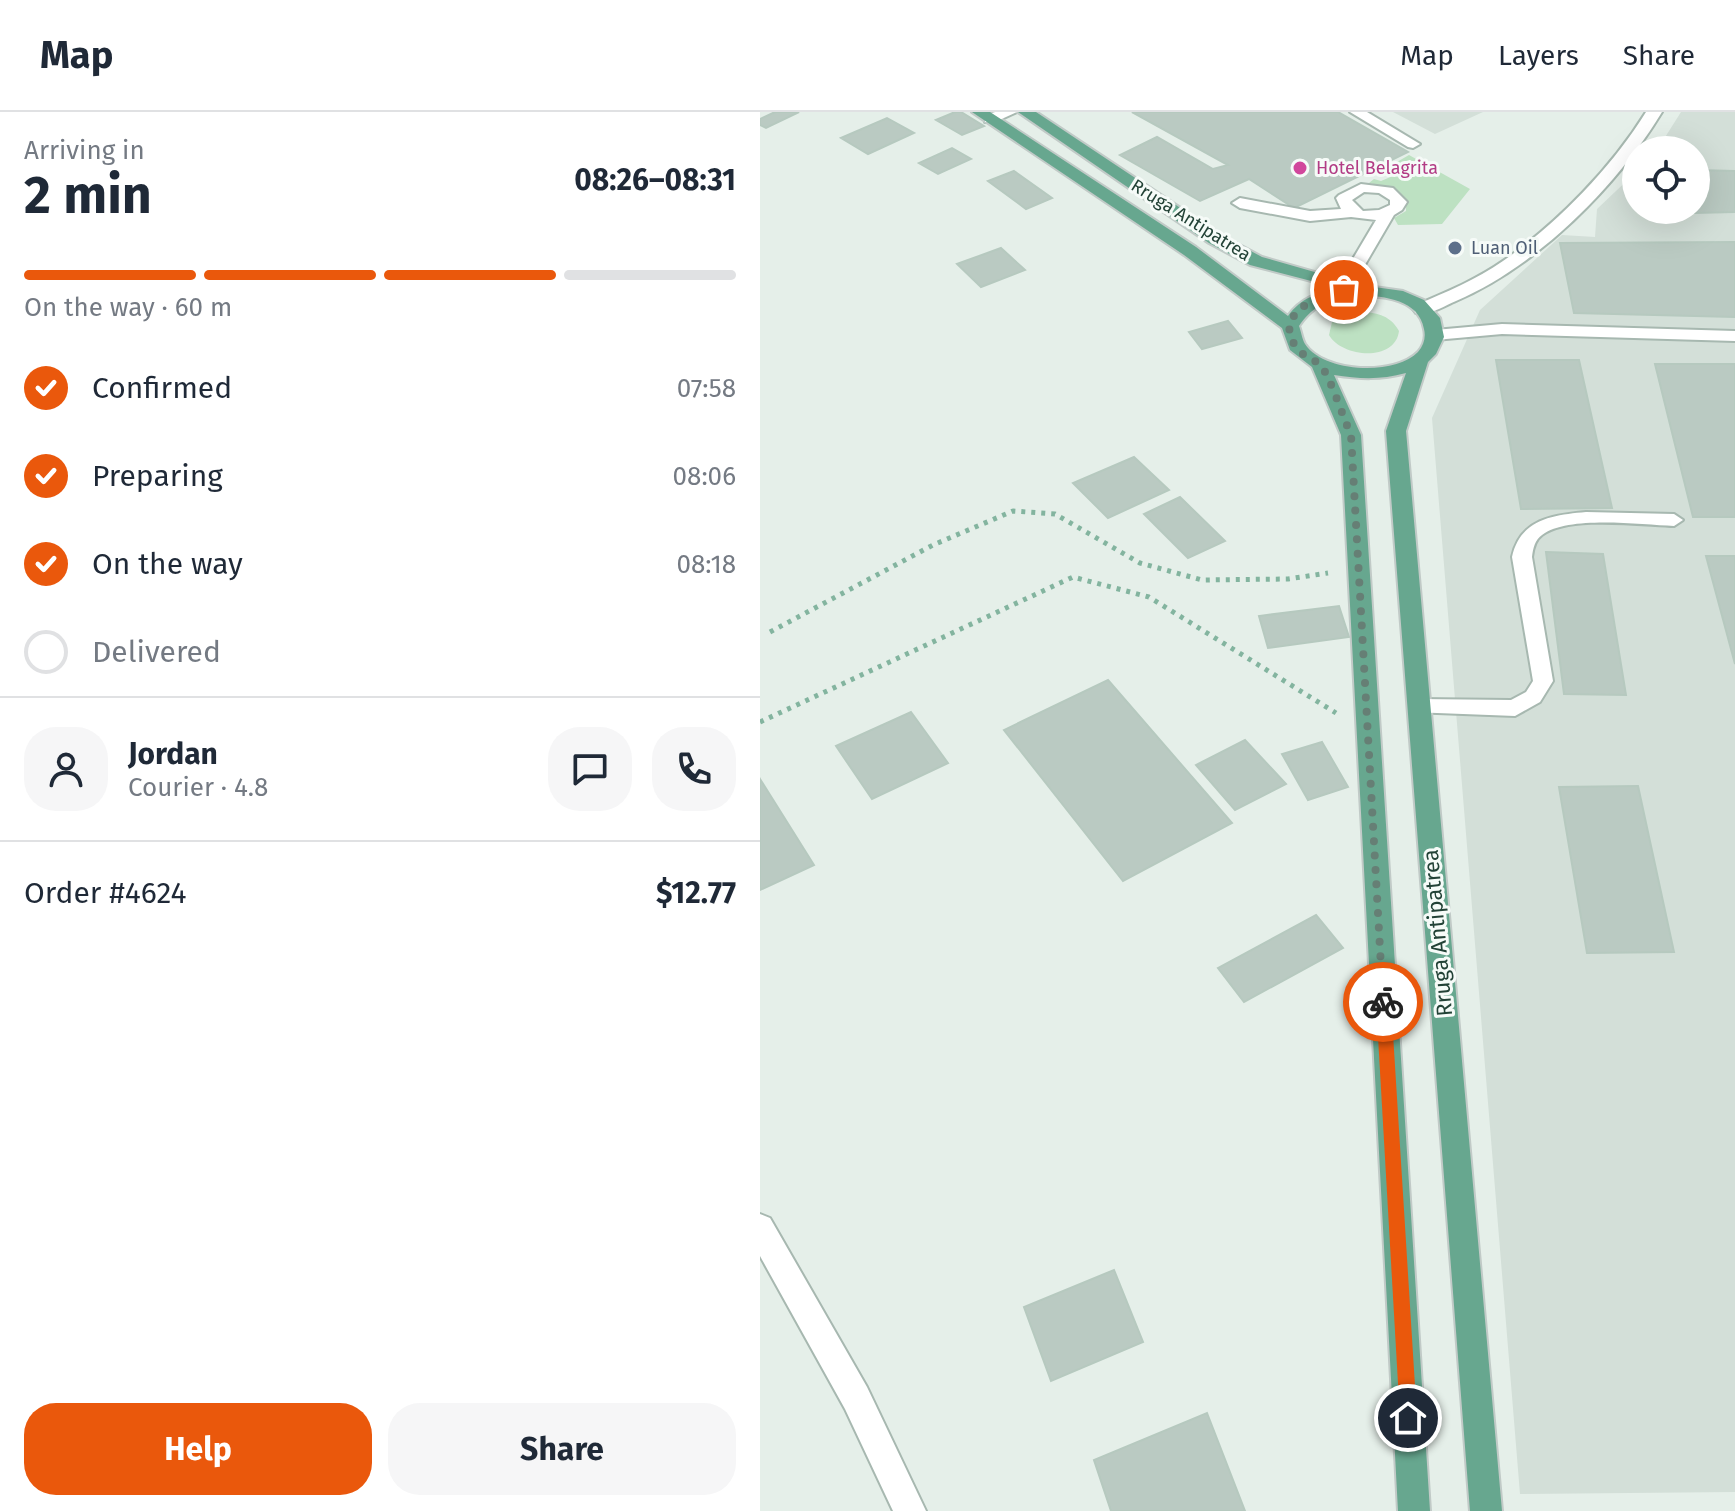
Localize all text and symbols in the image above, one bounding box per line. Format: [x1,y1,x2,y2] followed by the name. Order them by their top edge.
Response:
[40,32,113,78] text: Map
[1400,39,1454,72] text: Map
[1498,39,1579,72] text: Layers
[1623,39,1695,72] text: Share
[24,135,145,166] text: Arriving in
[1622,136,1710,224] map controls
[1622,136,1710,224] button: locate
[1316,157,1438,179] place label: Hotel Belagrita
[1291,159,1309,177] marker: Hotel Belagrita
[574,162,736,198] text: 08:26–08:31
[24,164,152,227] text: 2 min
[1127,174,1255,266] street label: Rruga Antipatrea
[1471,237,1538,259] place label: Luan Oil
[1446,239,1464,257] marker: Luan Oil
[1310,256,1378,324] pin
[1322,268,1366,312] icon: bag
[24,292,232,323] text: On the way · 60 m
[24,366,68,410] icon: check
[92,370,232,406] text: Confirmed
[677,373,736,404] text: 07:58
[24,454,68,498] icon: check
[92,458,223,494] text: Preparing
[673,461,736,492] text: 08:06
[24,542,68,586] icon: check
[92,546,243,582] text: On the way
[676,549,736,580] text: 08:18
[92,634,221,670] text: Delivered
[24,727,108,811] button: person
[548,727,632,811] button: chat
[652,727,736,811] button: phone
[128,736,218,772] text: Jordan
[128,772,268,803] text: Courier · 4.8
[1417,848,1458,1018] street label: Rruga Antipatrea
[24,875,186,911] text: Order #4624
[656,875,736,911] text: $12.77
[1343,962,1423,1042] courier
[1361,980,1405,1024] icon: bike
[1374,1384,1442,1452] pin
[1386,1396,1430,1440] icon: home
[24,1403,372,1495] button: Help
[388,1403,736,1495] button: Share

